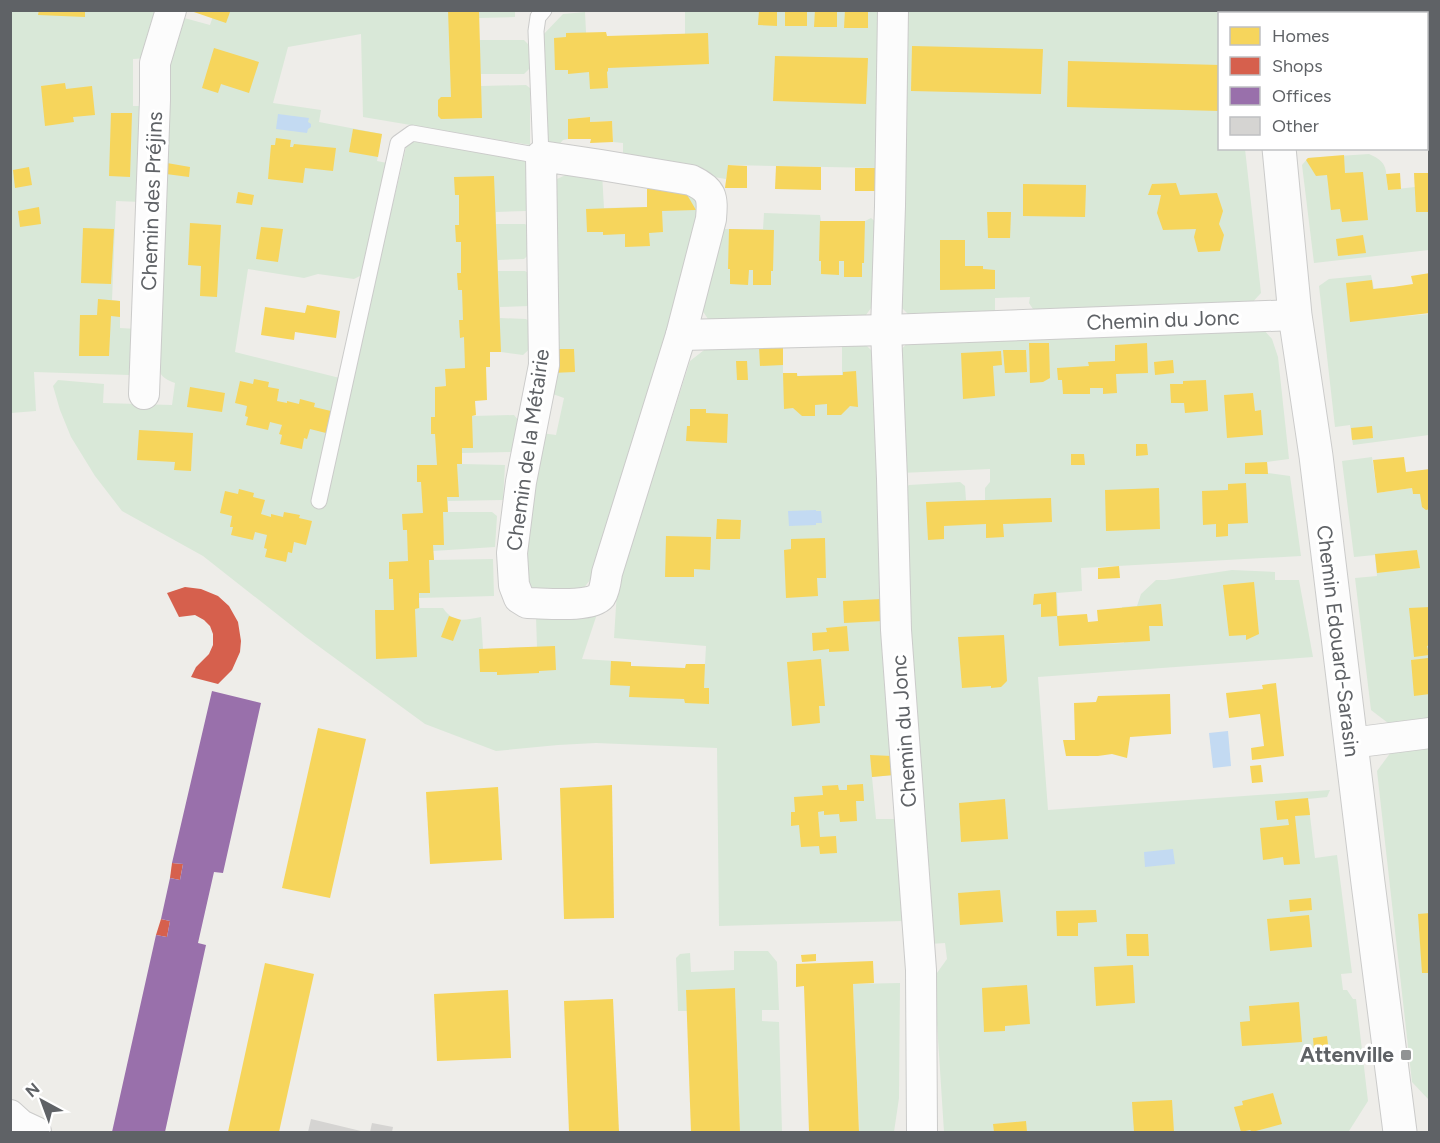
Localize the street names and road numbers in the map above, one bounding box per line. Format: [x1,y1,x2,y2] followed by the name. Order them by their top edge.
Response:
[136,111,167,291] street label: Chemin des Préjins
[1086,304,1240,335] street label: Chemin du Jonc
[501,347,554,552] street label: Chemin de la Métairie
[1312,524,1365,758] street label: Chemin Edouard-Sarasin
[886,654,921,808] street label: Chemin du Jonc

